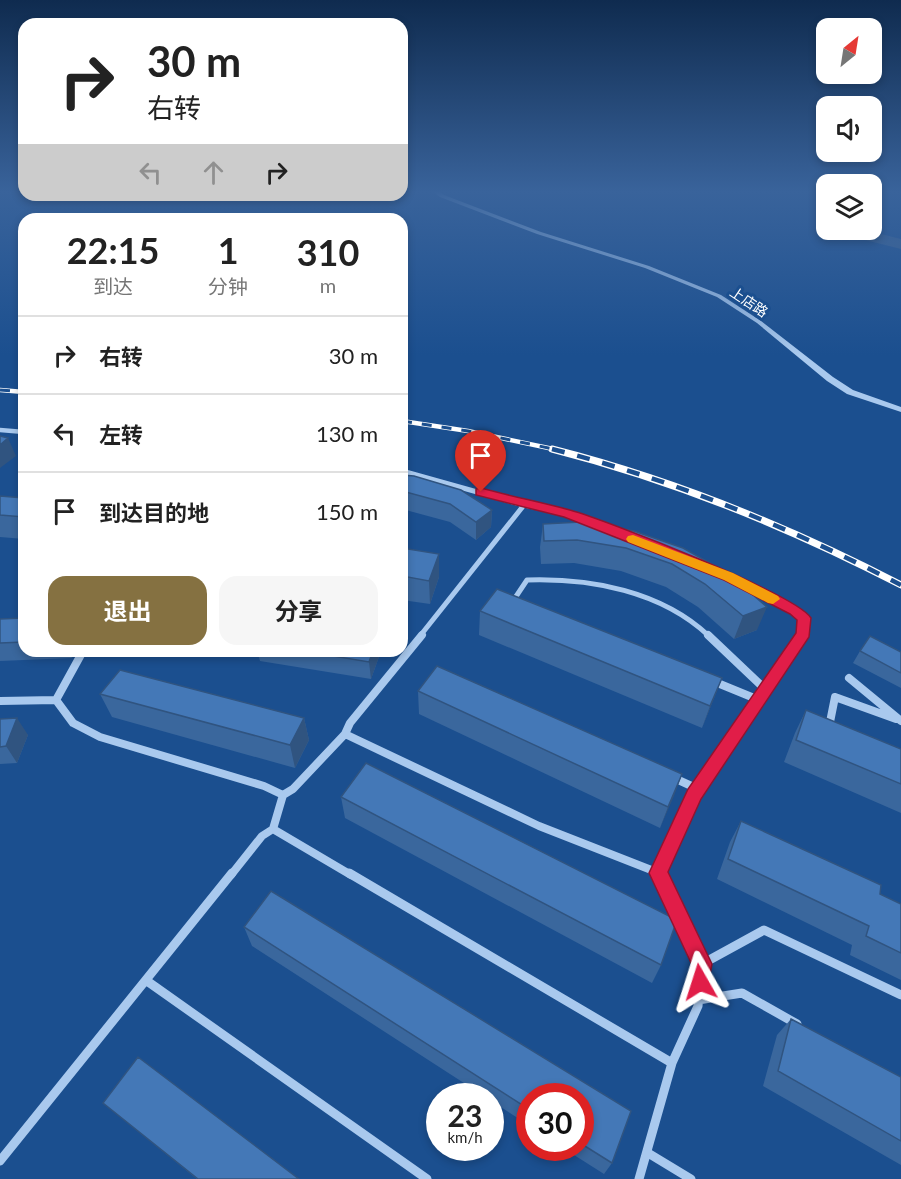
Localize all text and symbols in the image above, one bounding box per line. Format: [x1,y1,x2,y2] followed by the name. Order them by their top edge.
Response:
[816,18,882,84] north arrow
[816,18,882,240] map controls
[147,36,241,86] text: 30 m
[48,42,126,120] icon: right
[147,91,201,124] text: 右转
[816,96,882,162] button: sound
[134,156,167,189] icon: left
[197,156,230,189] icon: ahead
[260,156,293,189] icon: right
[816,174,882,240] button: layers
[67,228,159,272] text: 22:15
[218,228,239,272] text: 1
[297,230,359,274] text: 310
[320,273,336,297] text: m
[93,274,133,298] text: 到达
[208,274,248,298] text: 分钟
[727,283,771,320] street label: 上店路
[48,339,81,372] icon: right
[329,342,378,369] text: 30 m
[99,343,143,370] text: 右转
[48,417,81,450] icon: left
[316,420,378,447] text: 130 m
[99,421,143,448] text: 左转
[455,430,506,492] pin
[464,439,497,472] icon: arrive
[48,495,81,528] icon: arrive
[316,498,378,525] text: 150 m
[99,499,209,526] text: 到达目的地
[48,576,207,645] button: 退出
[219,576,378,645] button: 分享
[668,950,732,1014] position arrow
[516,1083,594,1161] speed limit sign: 30
[448,1097,482,1133] text: 23
[447,1128,483,1146] text: km/h

